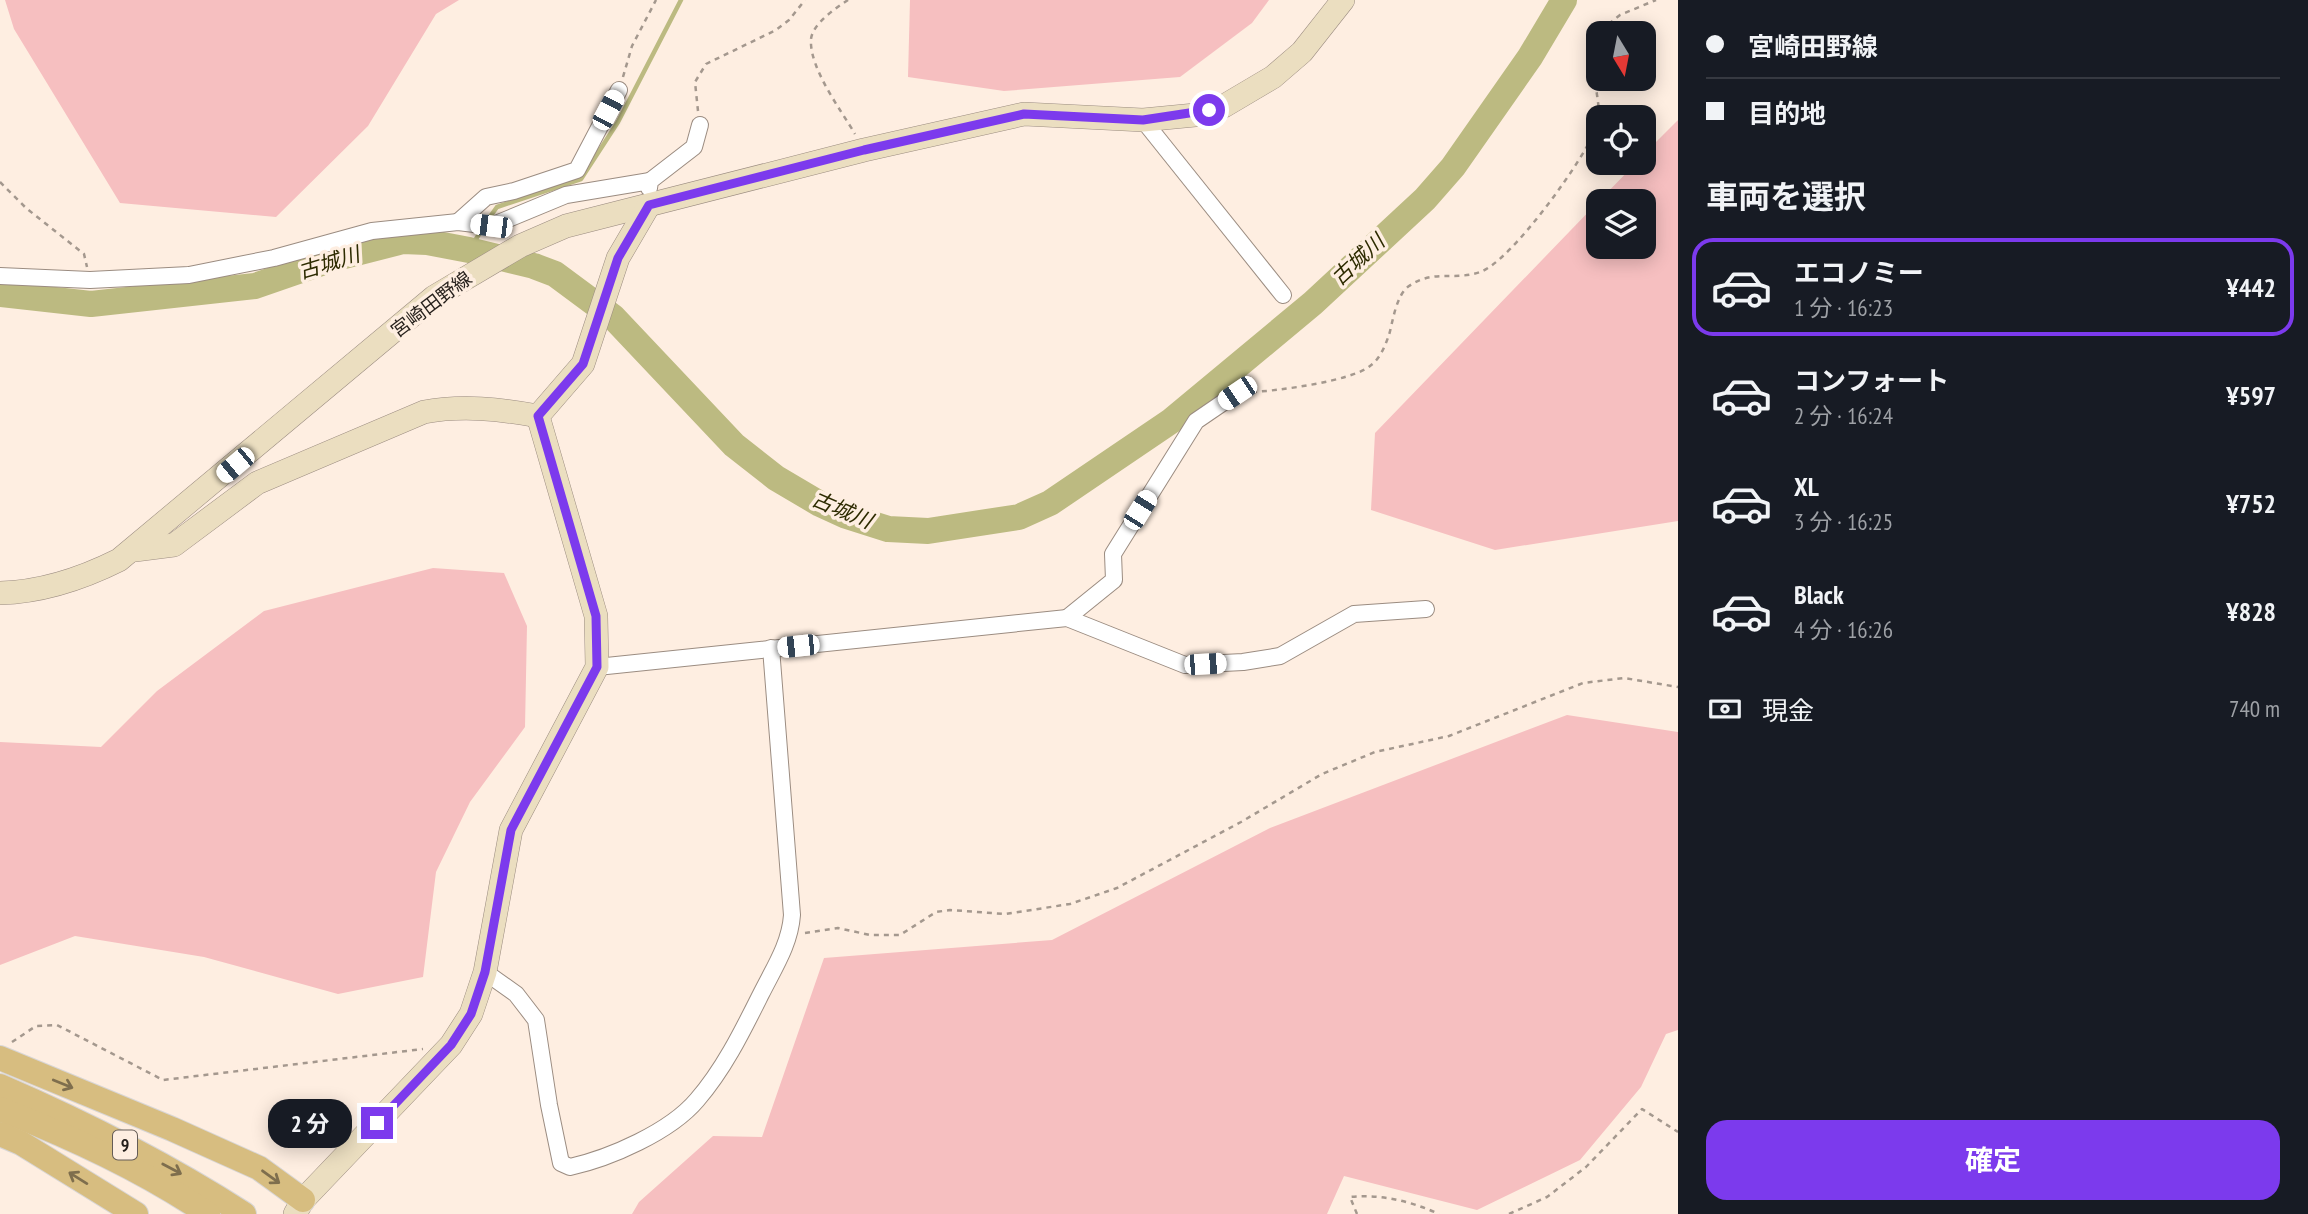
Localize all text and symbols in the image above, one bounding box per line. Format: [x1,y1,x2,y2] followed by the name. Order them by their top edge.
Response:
[1586,21,1656,91] north arrow
[1586,21,1656,259] map controls
[1748,30,1878,63] text: 宮崎田野線
[589,87,628,133] car
[1193,94,1225,126] route start
[1748,97,1826,130] text: 目的地
[1586,105,1656,175] button: locate
[1706,175,1866,217] text: 車両を選択
[1586,189,1656,259] button: layers
[469,213,514,239] car
[1325,227,1391,291] water label: 古城川
[295,240,365,285] water label: 古城川
[1710,256,1773,319] icon: car
[1794,256,1924,289] text: エコノミー
[386,266,476,342] street label: 宮崎田野線
[2226,271,2276,304] text: ¥442
[1794,293,1893,322] text: 1 分 · 16:23
[1710,364,1773,427] icon: car
[1794,364,1949,397] text: コンフォート
[1214,373,1261,413] car
[2226,379,2276,412] text: ¥597
[1794,401,1893,430] text: 2 分 · 16:24
[213,443,258,487] car
[1794,470,1819,503] text: XL
[1710,472,1773,535] icon: car
[808,485,878,535] water label: 古城川
[1120,487,1161,533] car
[2226,487,2276,520] text: ¥752
[1794,507,1893,536] text: 3 分 · 16:25
[1794,578,1844,611] text: Black
[1710,580,1773,643] icon: car
[2226,595,2276,628] text: ¥828
[1794,615,1893,644] text: 4 分 · 16:26
[777,633,820,659] car
[1184,652,1227,676] car
[1706,690,1744,728] icon: cash
[1762,694,1814,727] text: 現金
[2229,694,2280,723] text: 740 m
[52,1079,74,1092] one-way arrow
[268,1098,352,1148] callout: 2 分
[361,1107,393,1139] route end
[291,1109,329,1138] text: 2 分
[1706,1120,2280,1200] button: 確定
[113,1130,137,1160] road number: 9
[161,1162,181,1176] one-way arrow
[261,1170,280,1184] one-way arrow
[68,1171,88,1185] one-way arrow

